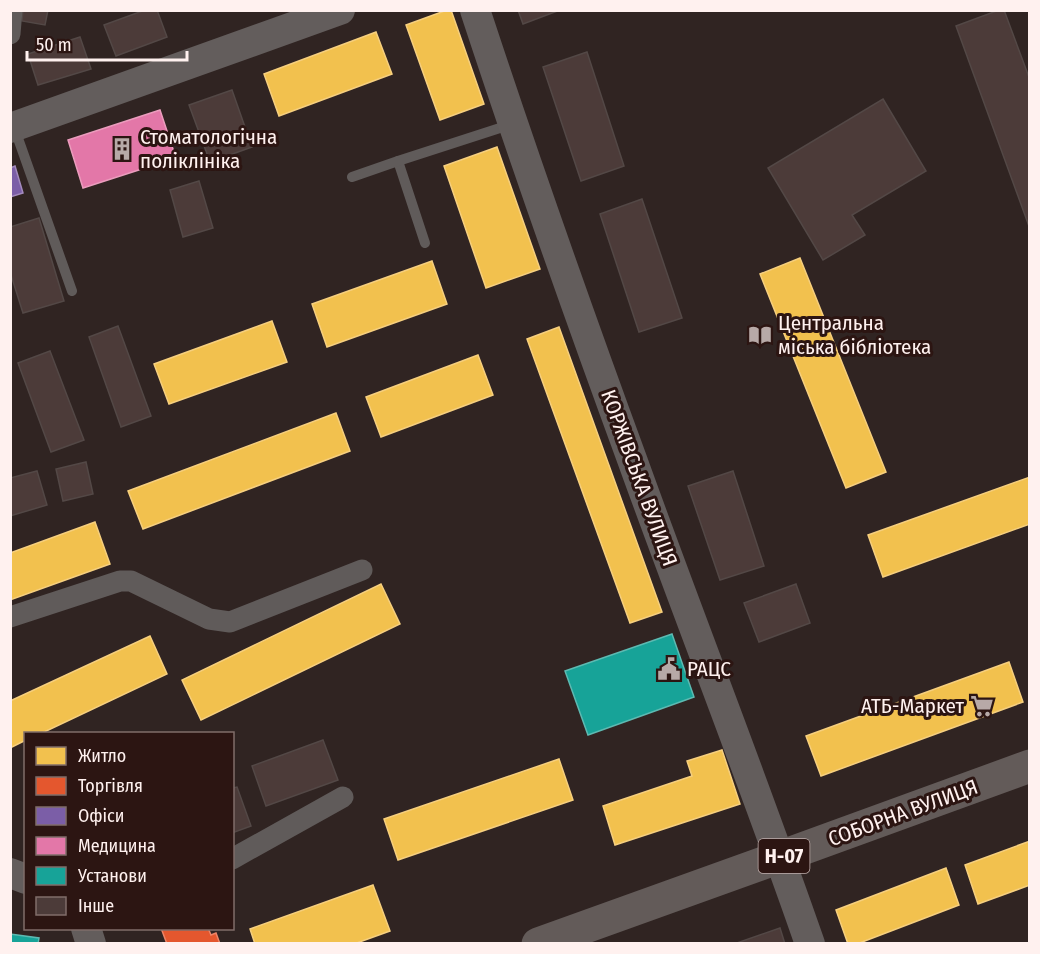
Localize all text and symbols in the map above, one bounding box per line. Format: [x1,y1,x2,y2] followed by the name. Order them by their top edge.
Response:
[27,24,188,62] scale bar
[36,34,72,56] text: 50 m
[140,124,277,174] place label: Стоматологічна поліклініка
[109,136,135,162] building icon: Стоматологічна поліклініка
[778,310,931,360] place label: Центральна міська бібліотека
[747,322,773,348] library icon: Центральна міська бібліотека
[595,386,683,570] street label: КОРЖІВСЬКА ВУЛИЦЯ
[656,656,682,682] public building icon: РАЦС
[687,656,731,682] place label: РАЦС
[861,693,964,719] place label: АТБ-Маркет
[969,693,995,719] supermarket icon: АТБ-Маркет
[24,732,234,930] legend
[78,745,126,767] text: Житло
[825,774,981,852] street label: СОБОРНА ВУЛИЦЯ
[78,775,143,797] text: Торгівля
[78,805,124,827] text: Офіси
[78,835,156,857] text: Медицина
[758,839,810,873] road number: Н-07
[77,865,147,887] text: Установи
[78,895,114,917] text: Інше

